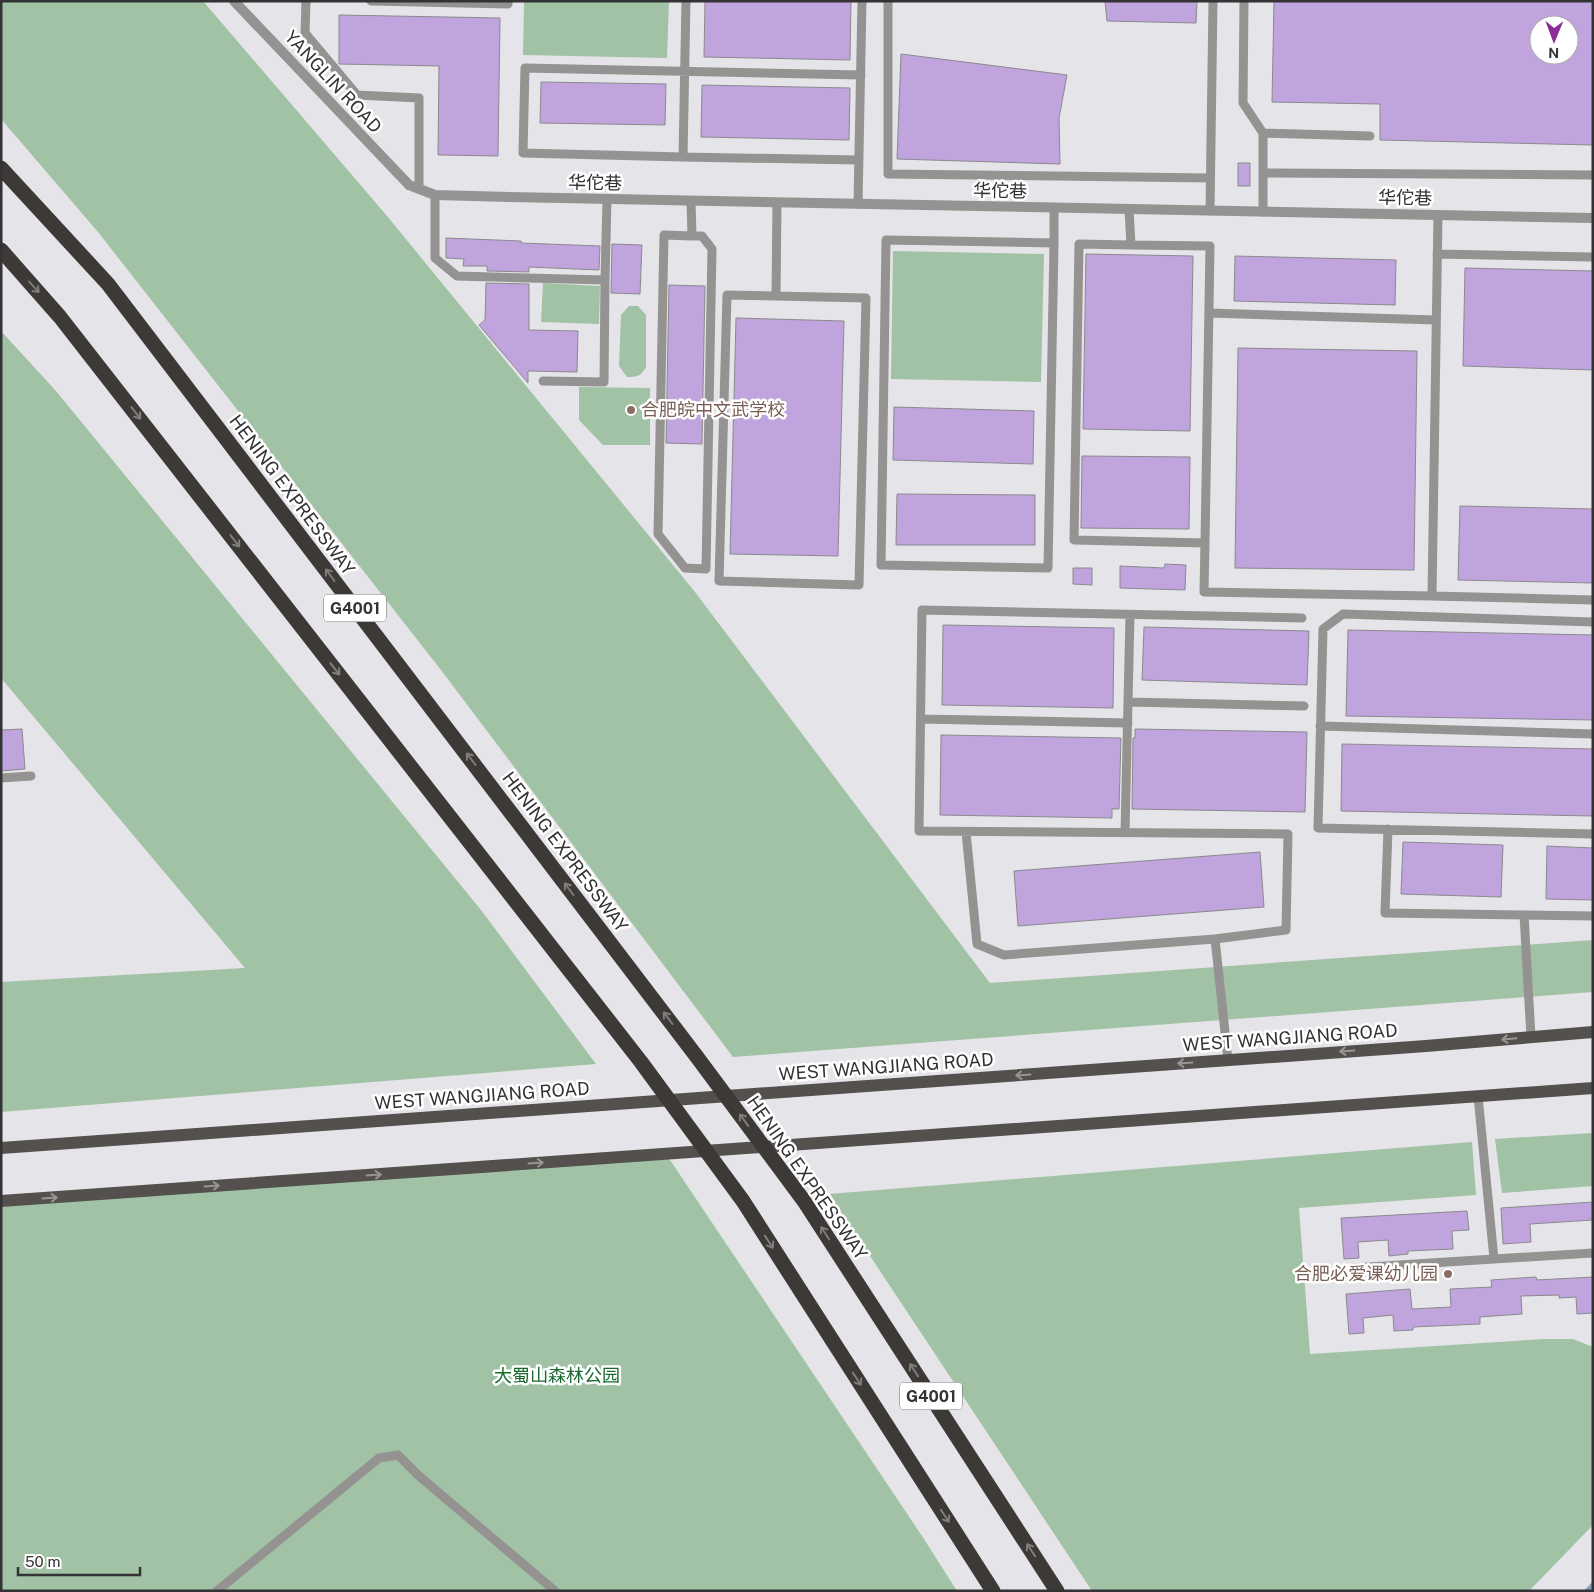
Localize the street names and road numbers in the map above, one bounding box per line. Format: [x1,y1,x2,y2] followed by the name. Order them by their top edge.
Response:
[281,26,386,137] street label: YANGLIN ROAD
[568,172,622,193] street label: 华佗巷
[973,180,1027,201] street label: 华佗巷
[1378,187,1432,208] street label: 华佗巷
[225,411,360,579] street label: HENING EXPRESSWAY
[324,594,386,622] road number: G4001
[498,768,633,936] street label: HENING EXPRESSWAY
[1182,1020,1398,1055] street label: WEST WANGJIANG ROAD
[778,1049,994,1084] street label: WEST WANGJIANG ROAD
[374,1078,590,1113] street label: WEST WANGJIANG ROAD
[743,1092,872,1264] street label: HENING EXPRESSWAY
[900,1382,962,1410] road number: G4001

